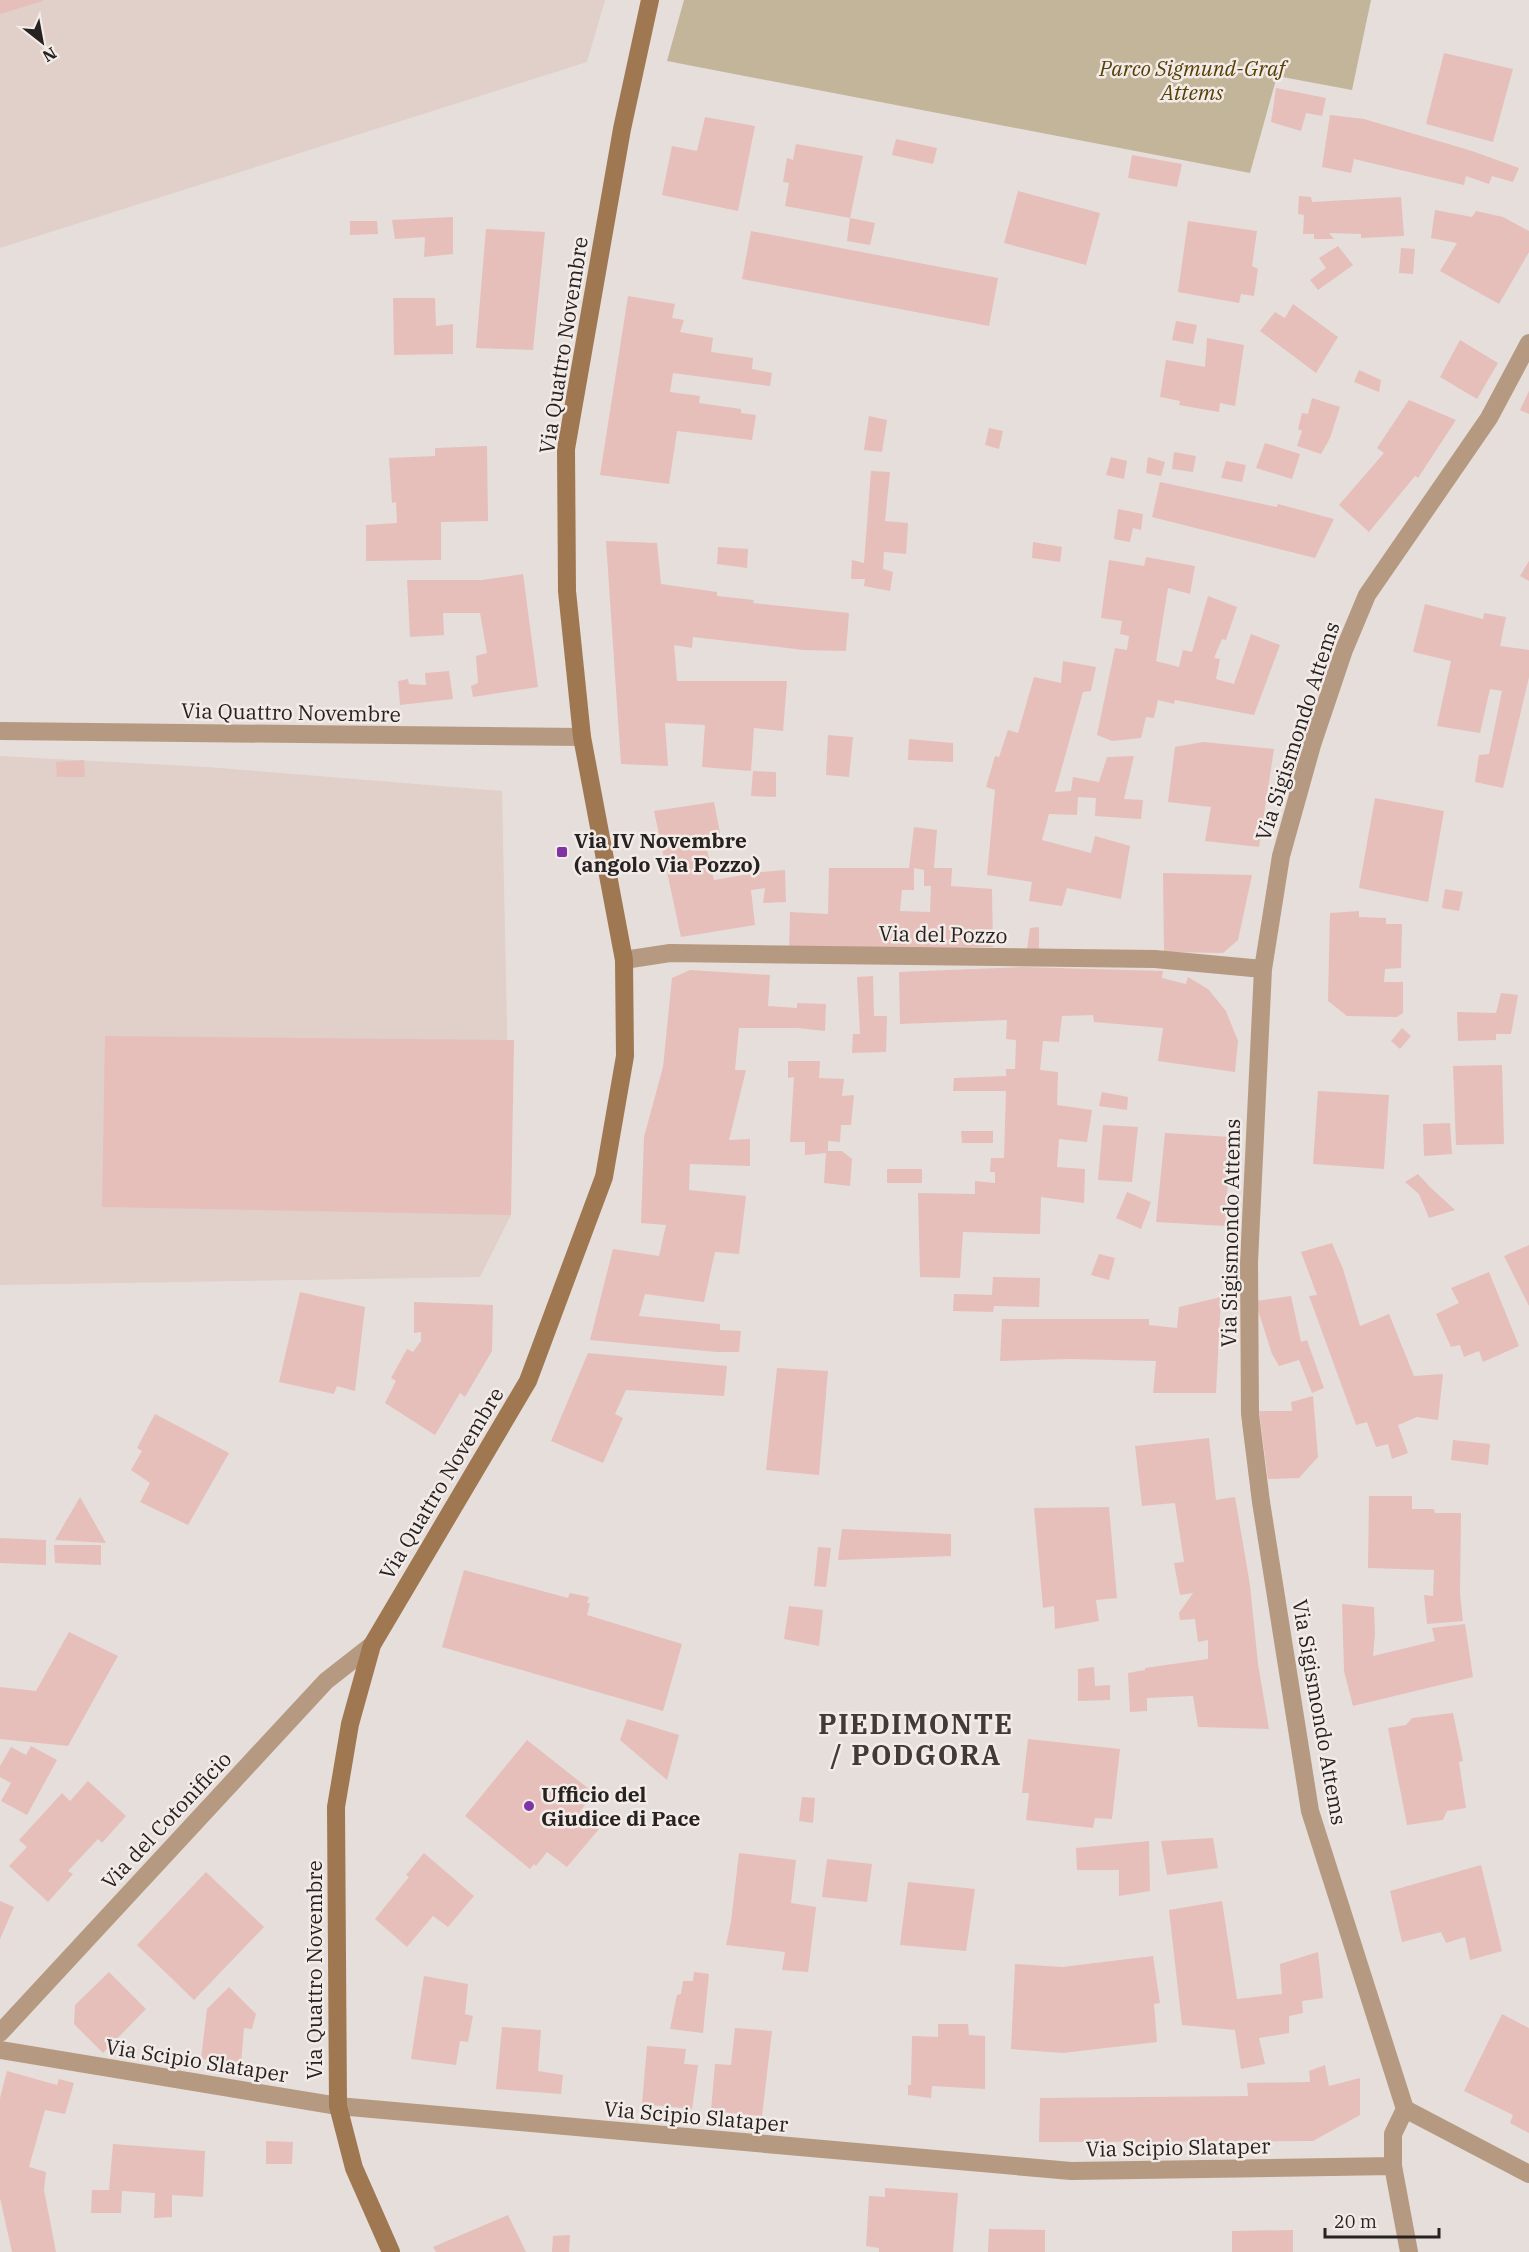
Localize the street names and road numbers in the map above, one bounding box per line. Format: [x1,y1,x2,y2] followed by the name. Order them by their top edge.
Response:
[532,234,594,456] street label: Via Quattro Novembre
[1248,618,1346,844] street label: Via Sigismondo Attems
[181,696,401,728] street label: Via Quattro Novembre
[878,919,1008,949] street label: Via del Pozzo
[1214,1118,1246,1348] street label: Via Sigismondo Attems
[372,1382,510,1584] street label: Via Quattro Novembre
[1286,1597,1354,1827] street label: Via Sigismondo Attems
[95,1745,237,1895] street label: Via del Cotonificio
[300,1860,328,2080] street label: Via Quattro Novembre
[103,2032,291,2088] street label: Via Scipio Slataper
[603,2094,790,2138] street label: Via Scipio Slataper
[1085,2131,1271,2163] street label: Via Scipio Slataper

